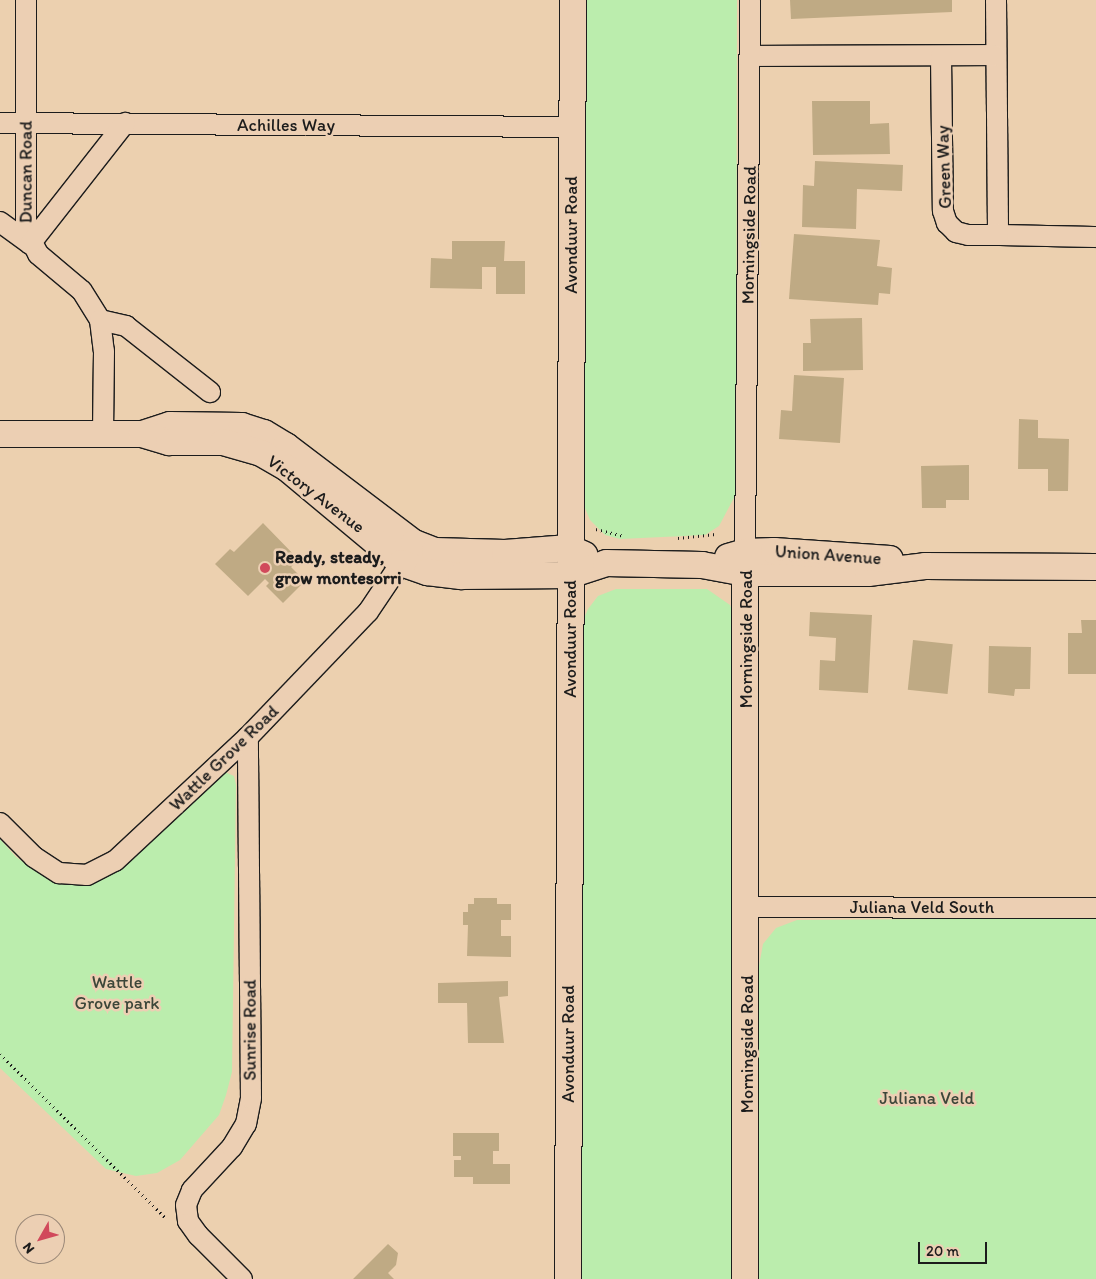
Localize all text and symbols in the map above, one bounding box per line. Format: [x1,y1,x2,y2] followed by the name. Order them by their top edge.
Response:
[238,114,334,136] street label: Achilles Way
[15,121,37,223] street label: Duncan Road
[932,125,956,209] street label: Green Way
[737,166,761,304] street label: Morningside Road
[560,176,582,294] street label: Avonduur Road
[263,451,369,537] street label: Victory Avenue
[774,541,882,569] street label: Union Avenue
[275,547,401,590] place label: Ready, steady, grow montesorri
[259,562,271,574] marker: Ready, steady, grow montesorri
[735,570,757,708] street label: Morningside Road
[559,580,581,698] street label: Avonduur Road
[165,701,283,815] street label: Wattle Grove Road
[850,896,994,918] street label: Juliana Veld South
[75,972,159,1014] park label: Wattle Grove park
[736,975,758,1113] street label: Morningside Road
[239,979,261,1081] street label: Sunrise Road
[557,985,579,1103] street label: Avonduur Road
[880,1087,974,1109] park label: Juliana Veld
[15,1214,65,1264] north arrow
[921,1232,990,1264] scale bar
[19,1239,38,1257] text: N
[926,1242,959,1260] text: 20 m

